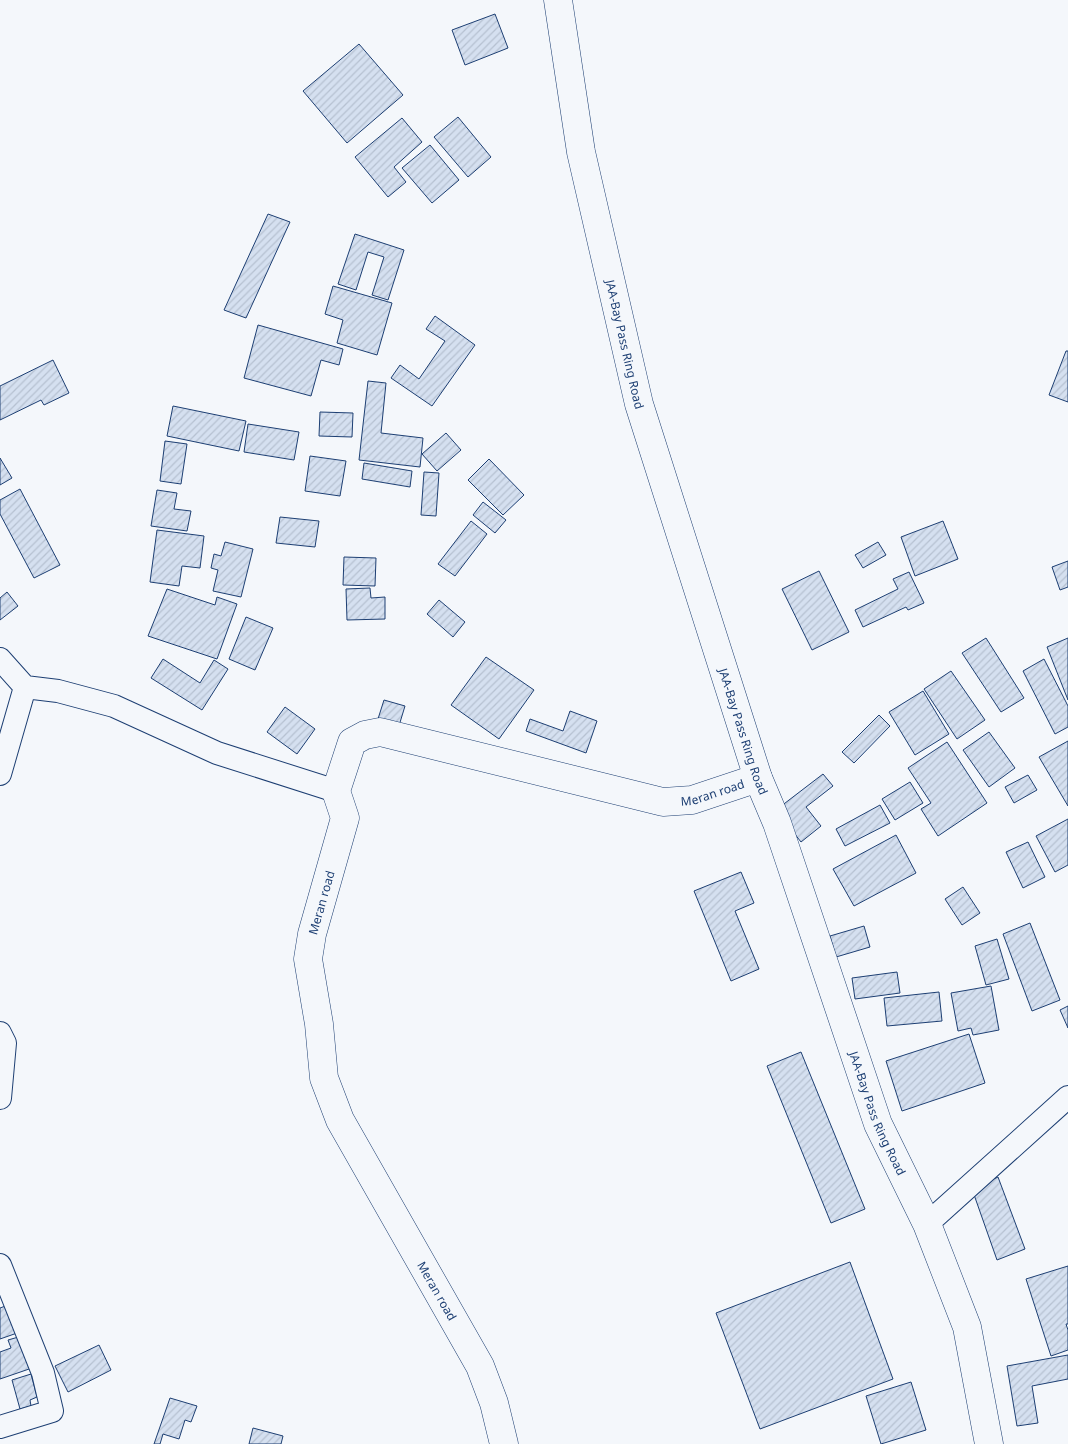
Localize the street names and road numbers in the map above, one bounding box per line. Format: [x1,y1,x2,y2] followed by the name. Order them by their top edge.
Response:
[602,277,649,411] street label: JAA-Bay Pass Ring Road
[715,665,773,797] street label: JAA-Bay Pass Ring Road
[680,775,746,809] street label: Meran road
[304,869,338,936] street label: Meran road
[845,1048,910,1178] street label: JAA-Bay Pass Ring Road
[413,1258,461,1324] street label: Meran road

